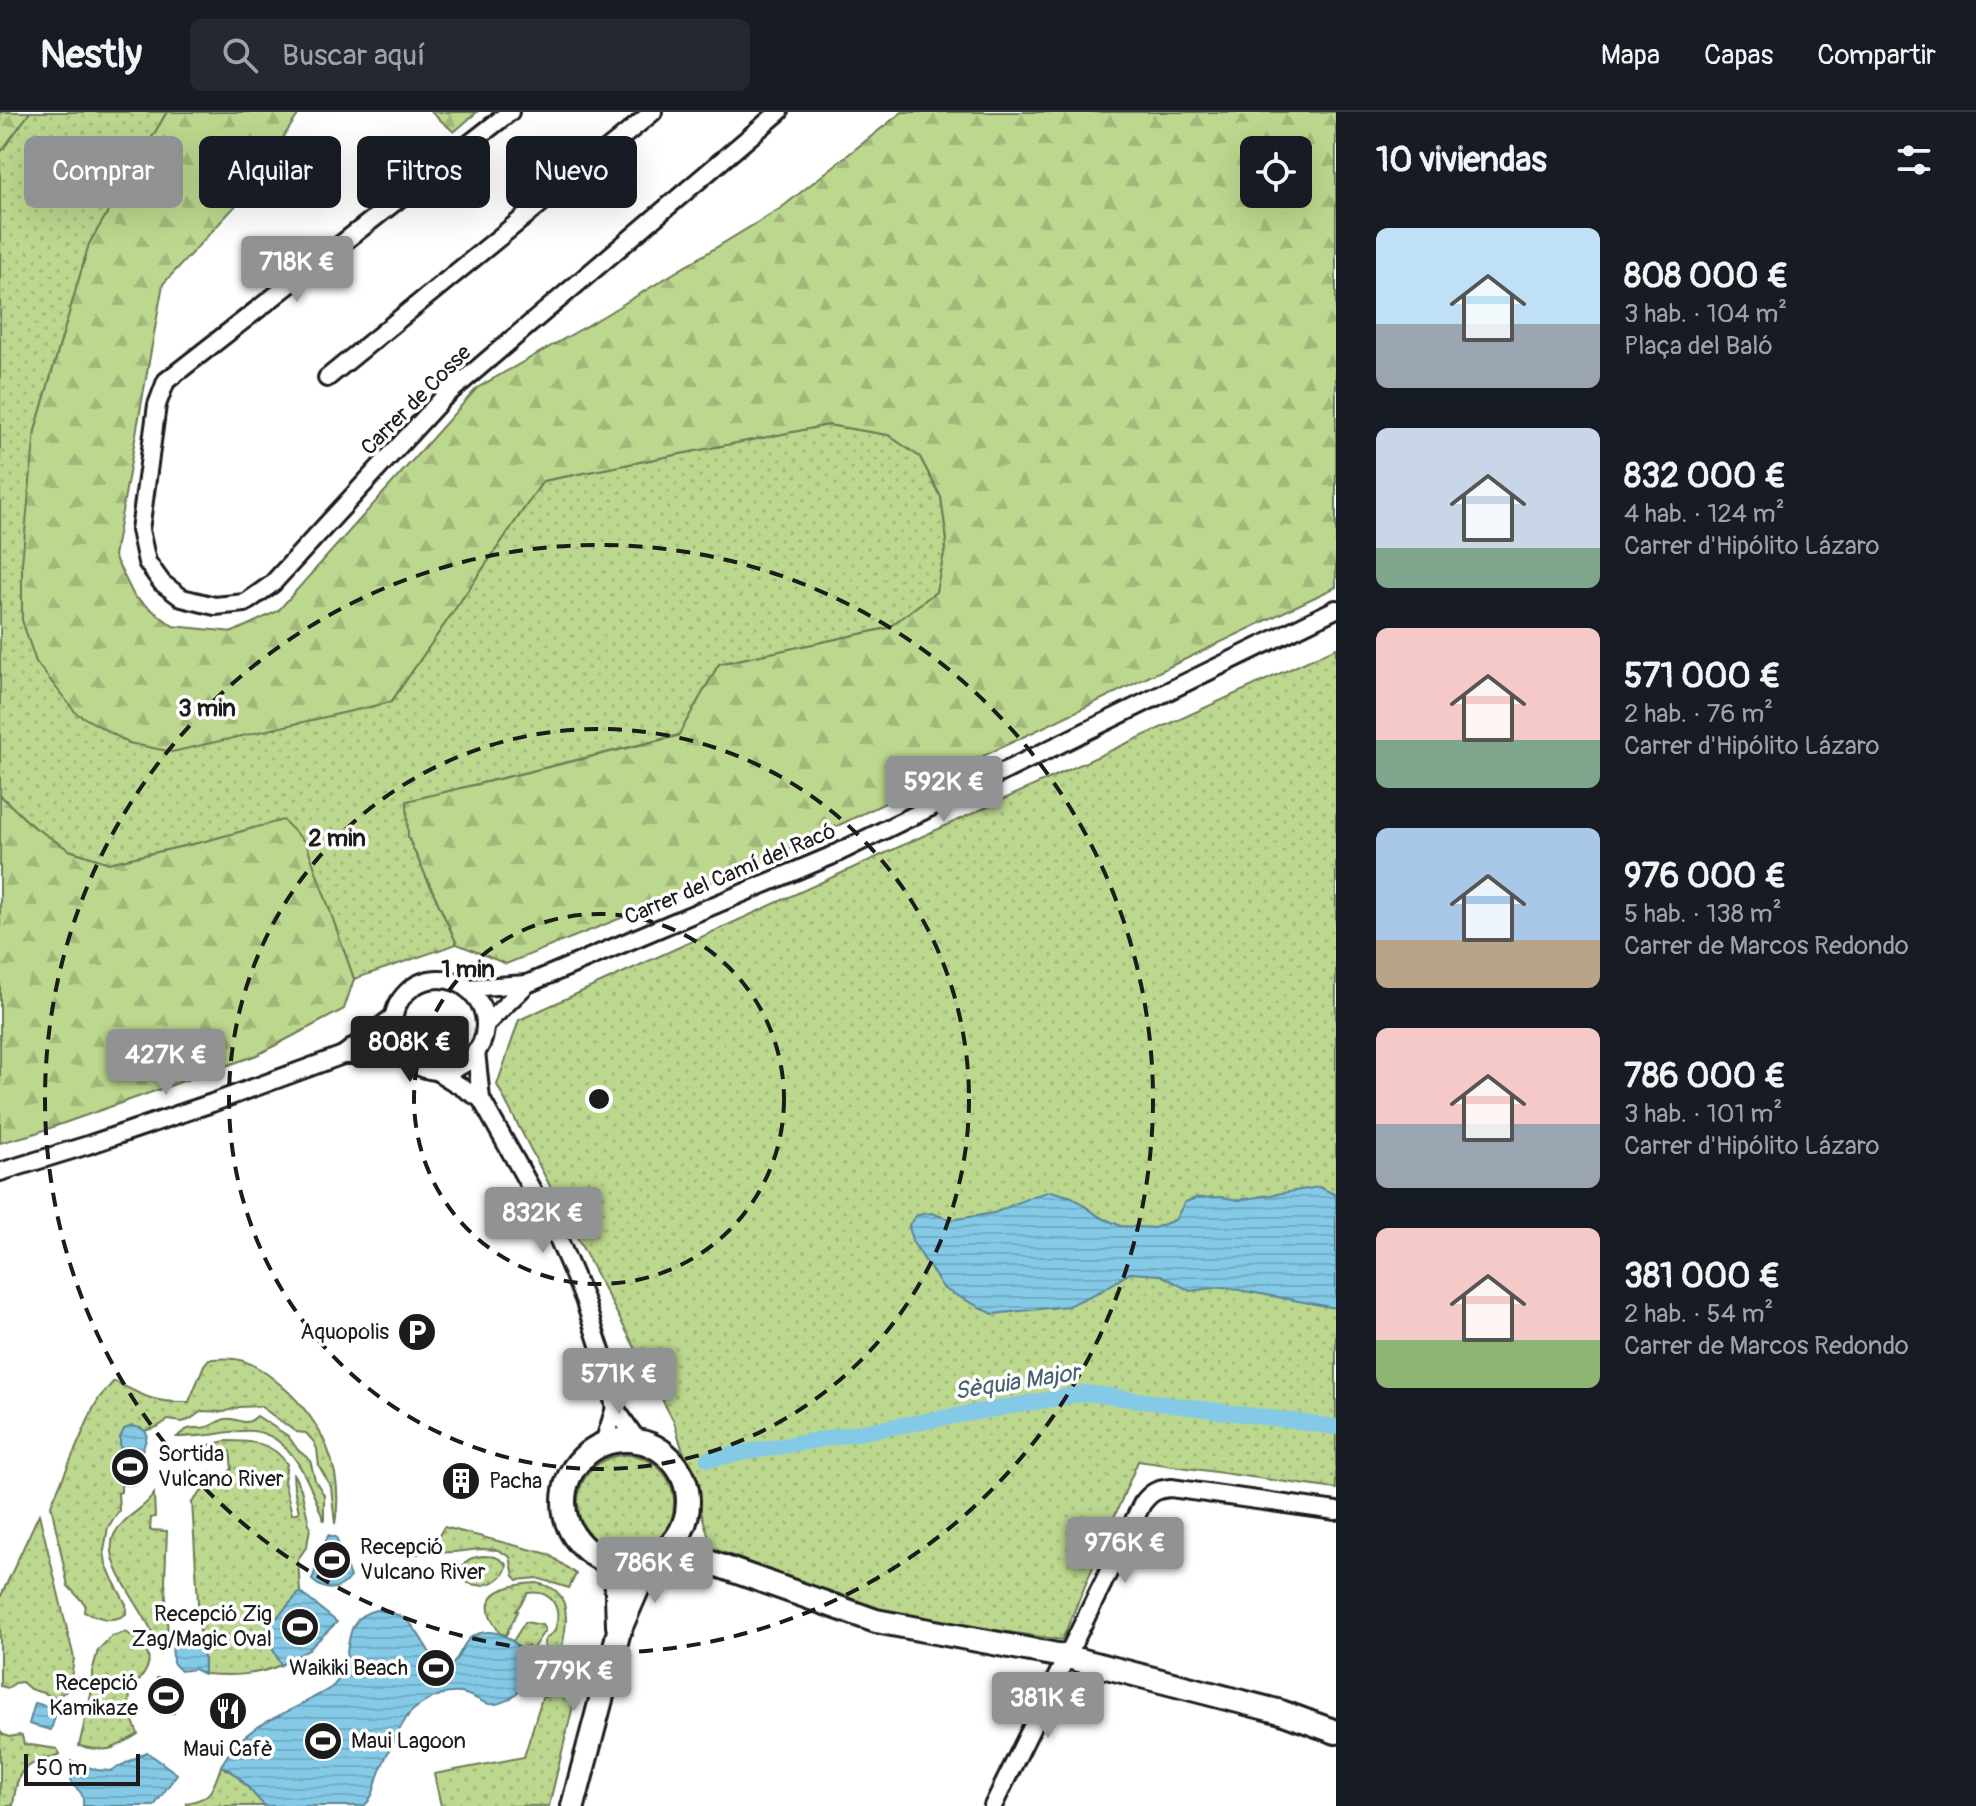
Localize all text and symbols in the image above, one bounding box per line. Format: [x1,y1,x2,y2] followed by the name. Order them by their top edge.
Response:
[190,19,750,91] search box
[40,31,142,79] text: Nestly
[218,33,262,77] icon: search
[282,37,425,74] text: Buscar aquí
[1601,38,1660,73] text: Mapa
[1704,38,1773,73] text: Capas
[1817,38,1936,73] text: Compartir
[24,136,183,208] chip: Comprar
[199,136,341,208] chip: Alquilar
[357,136,490,208] chip: Filtros
[506,136,637,208] chip: Nuevo
[1240,136,1312,208] map controls
[1240,136,1312,208] button: locate
[1892,138,1936,182] icon: filters
[1376,139,1547,182] text: 10 viviendas
[232,236,362,304] pin: 718K €
[259,246,335,278] text: 718K €
[1624,255,1788,298] text: 808 000 €
[1440,260,1536,356] icon: home
[1624,298,1787,330] text: 3 hab. · 104 m²
[1624,330,1773,362] text: Plaça del Baló
[355,339,477,461] street label: Carrer de Cosse
[1624,455,1786,498] text: 832 000 €
[1440,460,1536,556] icon: home
[1624,498,1785,530] text: 4 hab. · 124 m²
[1624,530,1879,562] text: Carrer d'Hipólito Lázaro
[1624,655,1781,698] text: 571 000 €
[1440,660,1536,756] icon: home
[178,694,236,723] text: 3 min
[1624,698,1773,730] text: 2 hab. · 76 m²
[1624,730,1879,762] text: Carrer d'Hipólito Lázaro
[879,756,1009,824] pin: 592K €
[904,766,984,798] text: 592K €
[620,817,840,931] street label: Carrer del Camí del Racó
[308,824,366,853] text: 2 min
[1624,855,1786,898] text: 976 000 €
[1440,860,1536,956] icon: home
[1624,898,1782,930] text: 5 hab. · 138 m²
[1624,930,1909,962] text: Carrer de Marcos Redondo
[441,955,495,984] text: 1 min
[345,1016,475,1084] pin: 808K €
[369,1026,451,1058] text: 808K €
[101,1029,231,1097] pin: 427K €
[125,1039,207,1071] text: 427K €
[1624,1055,1786,1098] text: 786 000 €
[1440,1060,1536,1156] icon: home
[585,1085,613,1113] centre of rings
[1624,1098,1782,1130] text: 3 hab. · 101 m²
[1624,1130,1879,1162] text: Carrer d'Hipólito Lázaro
[478,1187,608,1255] pin: 832K €
[503,1197,583,1229] text: 832K €
[1624,1255,1780,1298] text: 381 000 €
[1440,1260,1536,1356] icon: home
[1624,1298,1773,1330] text: 2 hab. · 54 m²
[396,1311,438,1353] parking icon: Aquopolis
[300,1318,389,1346] place label: Aquopolis
[1624,1330,1909,1362] text: Carrer de Marcos Redondo
[554,1348,684,1416] pin: 571K €
[952,1357,1085,1406] water label: Sèquia Major
[581,1358,657,1390] text: 571K €
[158,1440,284,1493] place label: Sortida Vulcano River
[109,1446,151,1488] sports icon: Sortida Vulcano River
[440,1460,482,1502] building icon: Pacha
[489,1467,542,1495] place label: Pacha
[1060,1517,1190,1585] pin: 976K €
[1085,1527,1165,1559] text: 976K €
[360,1533,486,1586] place label: Recepció Vulcano River
[590,1537,720,1605] pin: 786K €
[311,1539,353,1581] sports icon: Recepció Vulcano River
[615,1547,695,1579] text: 786K €
[131,1600,272,1653] place label: Recepció Zig Zag/Magic Oval
[279,1606,321,1648] sports icon: Recepció Zig Zag/Magic Oval
[509,1645,639,1713] pin: 779K €
[415,1647,457,1689] sports icon: Waikiki Beach
[289,1654,408,1682] place label: Waikiki Beach
[534,1655,614,1687] text: 779K €
[49,1669,138,1722] place label: Recepció Kamikaze
[983,1672,1113,1740] pin: 381K €
[145,1675,187,1717] sports icon: Recepció Kamikaze
[1010,1682,1086,1714] text: 381K €
[207,1690,249,1732] restaurant icon: Maui Cafè
[302,1720,344,1762] sports icon: Maui Lagoon
[351,1727,466,1755] place label: Maui Lagoon
[183,1735,273,1763] place label: Maui Cafè
[24,1750,140,1786] scale bar
[36,1754,87,1782] text: 50 m

